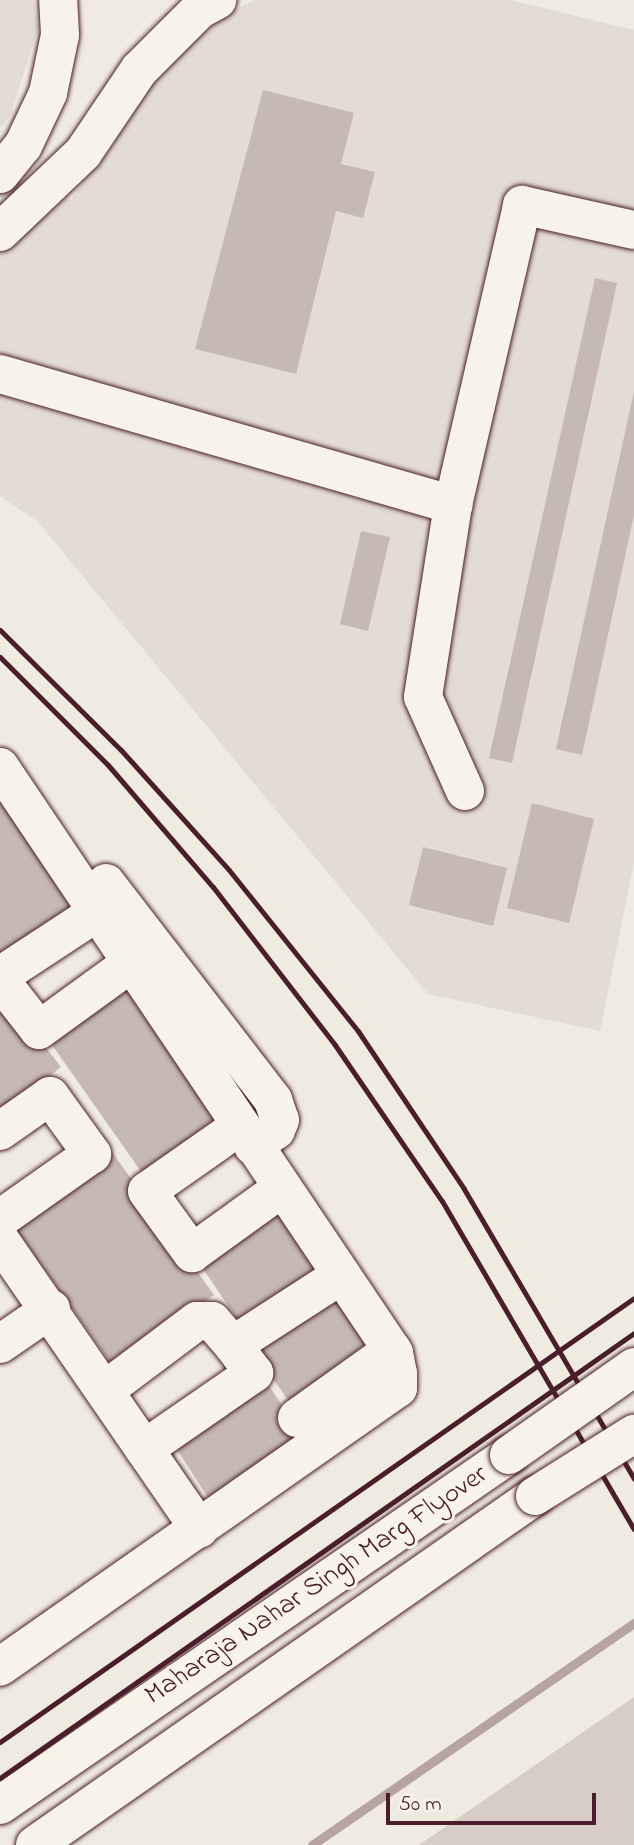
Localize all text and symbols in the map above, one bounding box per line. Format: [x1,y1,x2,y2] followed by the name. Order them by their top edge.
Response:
[139,1459,495,1713] street label: Maharaja Nahar Singh Marg Flyover
[389,1778,599,1822] scale bar
[399,1790,442,1820] text: 50 m

